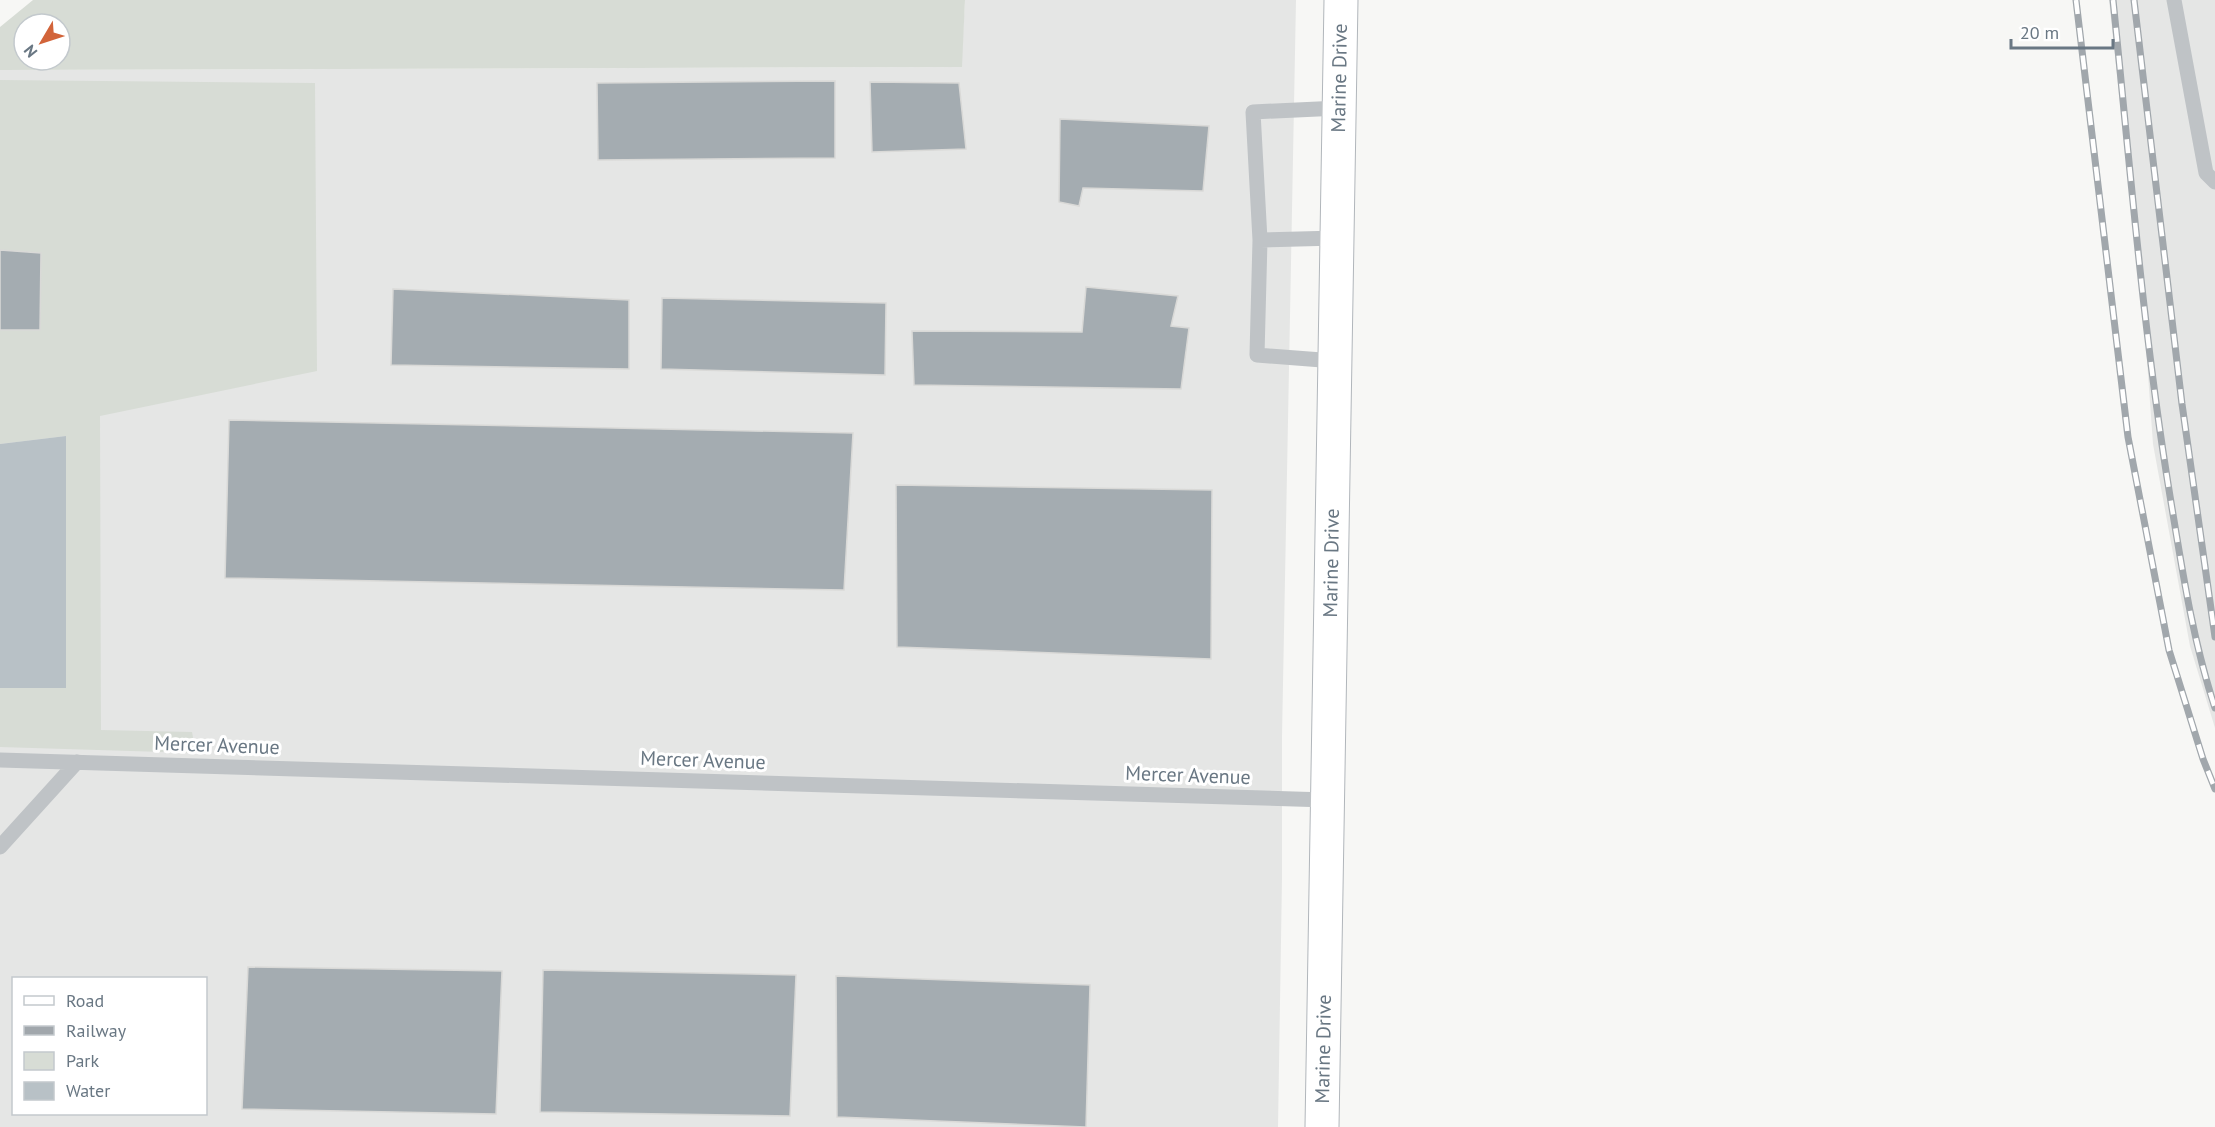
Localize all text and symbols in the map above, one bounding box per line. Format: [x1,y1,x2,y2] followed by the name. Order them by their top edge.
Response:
[12,12,72,72] north arrow
[2011,12,2113,50] scale bar
[2020,21,2059,44] text: 20 m
[1325,23,1353,133] street label: Marine Drive
[19,41,41,62] text: N
[1317,508,1345,618] street label: Marine Drive
[154,730,280,760] street label: Mercer Avenue
[640,745,766,775] street label: Mercer Avenue
[1125,760,1251,790] street label: Mercer Avenue
[12,977,207,1115] legend
[66,989,104,1012] text: Road
[1309,994,1337,1104] street label: Marine Drive
[66,1019,127,1042] text: Railway
[66,1049,99,1072] text: Park
[66,1079,110,1102] text: Water

